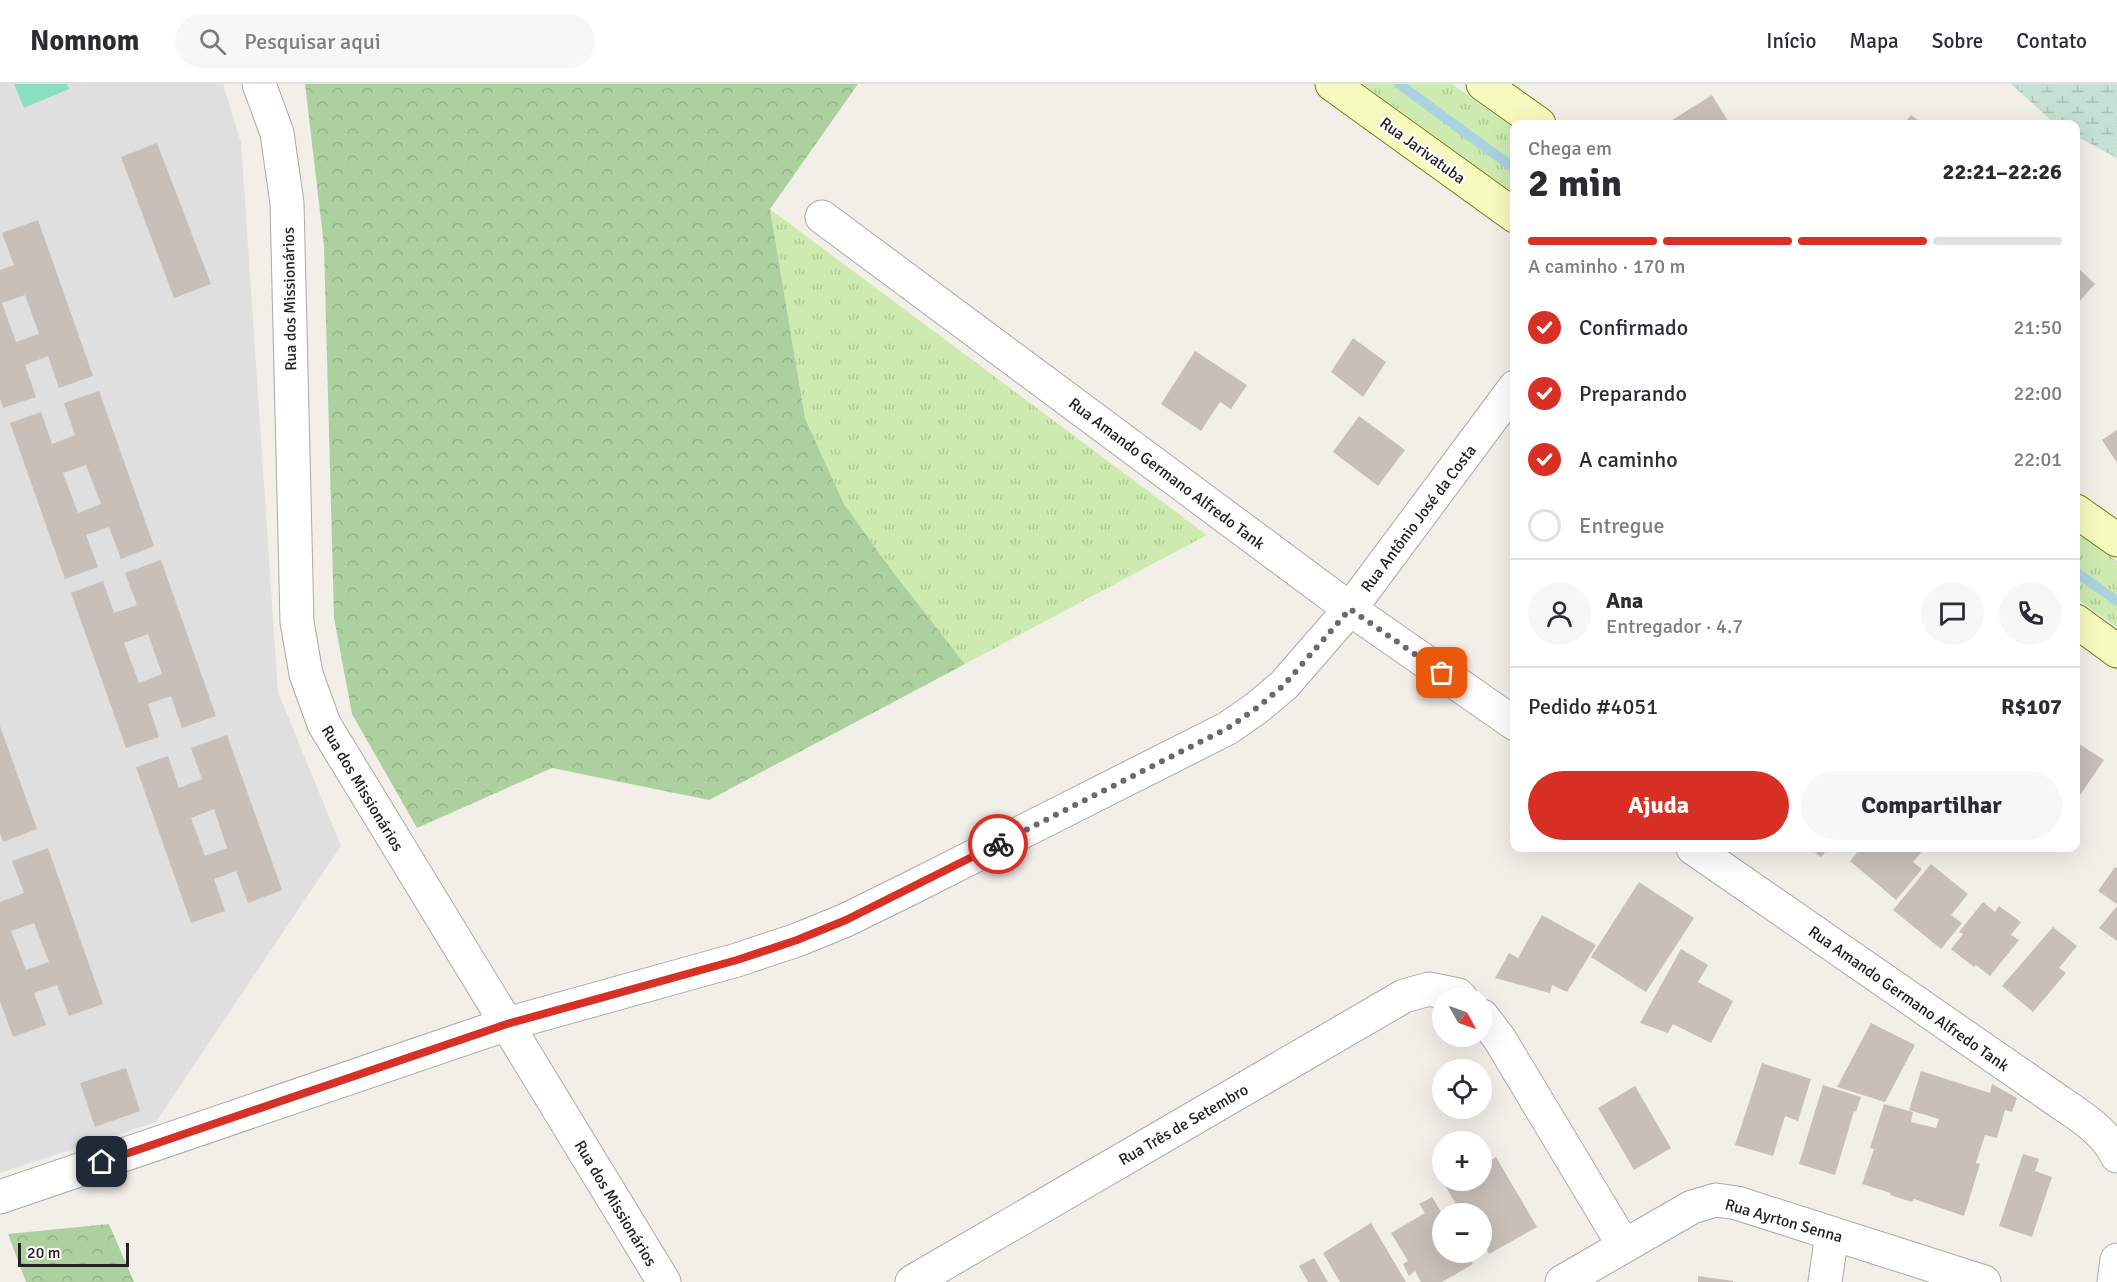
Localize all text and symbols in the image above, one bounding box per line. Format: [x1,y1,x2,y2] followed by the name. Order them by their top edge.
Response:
[175,14,595,68] search box
[30,24,139,58] text: Nomnom
[196,25,229,58] icon: search
[244,28,381,55] text: Pesquisar aqui
[1766,28,1816,54] text: Início
[1849,28,1899,54] text: Mapa
[1932,28,1983,54] text: Sobre
[2016,28,2087,54] text: Contato
[1376,113,1469,189] street label: Rua Jarivatuba
[1528,136,1612,161] text: Chega em
[1943,158,2062,185] text: 22:21–22:26
[1528,159,1622,207] text: 2 min
[279,227,301,371] street label: Rua dos Missionários
[1528,254,1685,279] text: A caminho · 170 m
[1528,311,1561,344] icon: check
[1579,314,1688,341] text: Confirmado
[2013,315,2062,340] text: 21:50
[1528,377,1561,410] icon: check
[1579,380,1687,407] text: Preparando
[2013,381,2062,406] text: 22:00
[1064,394,1268,554] street label: Rua Amando Germano Alfredo Tank
[1357,441,1481,596] street label: Rua Antônio José da Costa
[1528,443,1561,476] icon: check
[1579,446,1678,473] text: A caminho
[2013,447,2062,472] text: 22:01
[1579,512,1664,539] text: Entregue
[1528,582,1591,645] button: person
[1921,582,1984,645] button: chat
[1999,582,2062,645] button: phone
[1606,587,1643,614] text: Ana
[1606,614,1743,639] text: Entregador · 4.7
[1416,647,1467,698] pin
[1425,656,1458,689] icon: bag
[1528,693,1658,720] text: Pedido #4051
[2001,693,2062,720] text: R$107
[317,722,408,855] street label: Rua dos Missionários
[1528,771,1789,840] button: Ajuda
[1801,771,2062,840] button: Compartilhar
[968,814,1028,874] courier
[982,828,1015,861] icon: bike
[1804,922,2013,1076] street label: Rua Amando Germano Alfredo Tank
[1432,987,1492,1047] north arrow
[1432,987,1492,1263] map controls
[1432,1059,1492,1119] button: locate
[1115,1080,1252,1170] street label: Rua Três de Setembro
[1432,1131,1492,1191] button: +
[76,1136,127,1187] pin
[570,1137,661,1270] street label: Rua dos Missionários
[85,1145,118,1178] icon: home
[1723,1195,1845,1247] street label: Rua Ayrton Senna
[1432,1203,1492,1263] button: −
[18,1240,129,1268] scale bar
[27,1243,61,1263] text: 20 m

